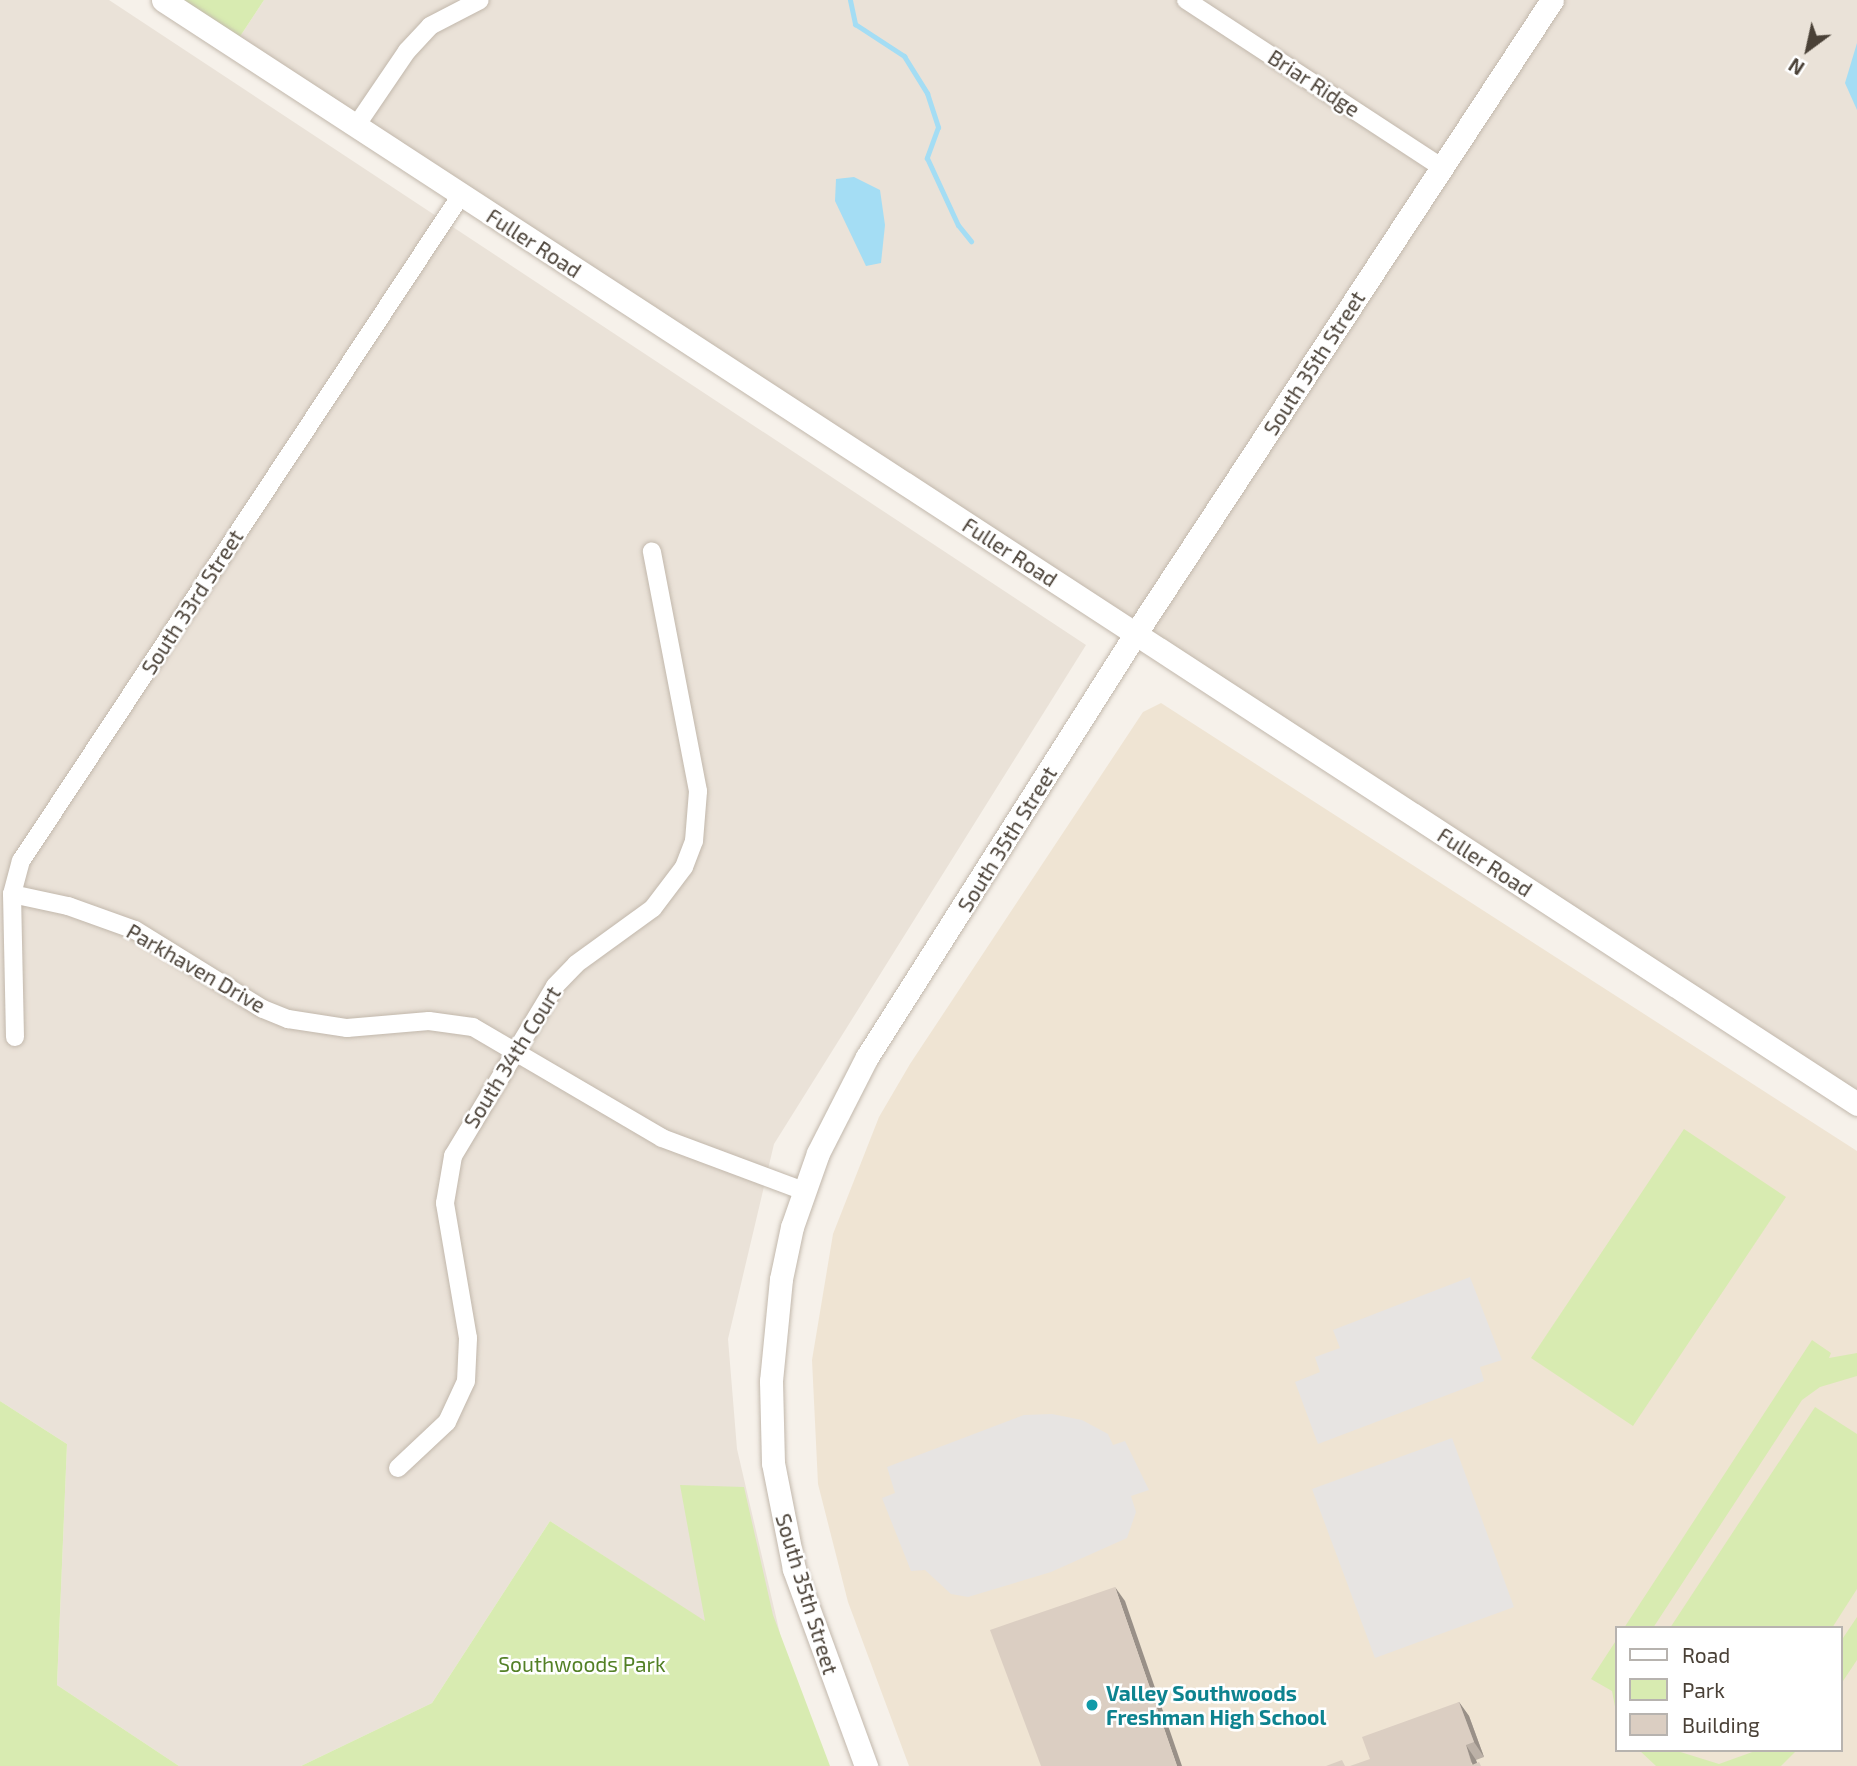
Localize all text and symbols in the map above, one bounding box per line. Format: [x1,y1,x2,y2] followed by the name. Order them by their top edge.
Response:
[1773,14,1843,84] north arrow
[1263,44,1365,122] street label: Briar Ridge
[1784,54,1808,80] text: N
[482,203,586,283] street label: Fuller Road
[1258,286,1370,440] street label: South 35th Street
[958,512,1062,592] street label: Fuller Road
[136,525,248,679] street label: South 33rd Street
[952,762,1062,916] street label: South 35th Street
[1433,822,1537,902] street label: Fuller Road
[122,918,270,1018] street label: Parkhaven Drive
[458,981,566,1133] street label: South 34th Court
[771,1511,843,1677] street label: South 35th Street
[1616,1626,1843,1752] legend
[1682,1642,1730,1667] text: Road
[498,1651,666,1677] park label: Southwoods Park
[1682,1677,1725,1702] text: Park
[1106,1680,1326,1730] place label: Valley Southwoods Freshman High School
[1084,1697,1100,1713] marker: Valley Southwoods Freshman High School
[1682,1712,1760,1737] text: Building

